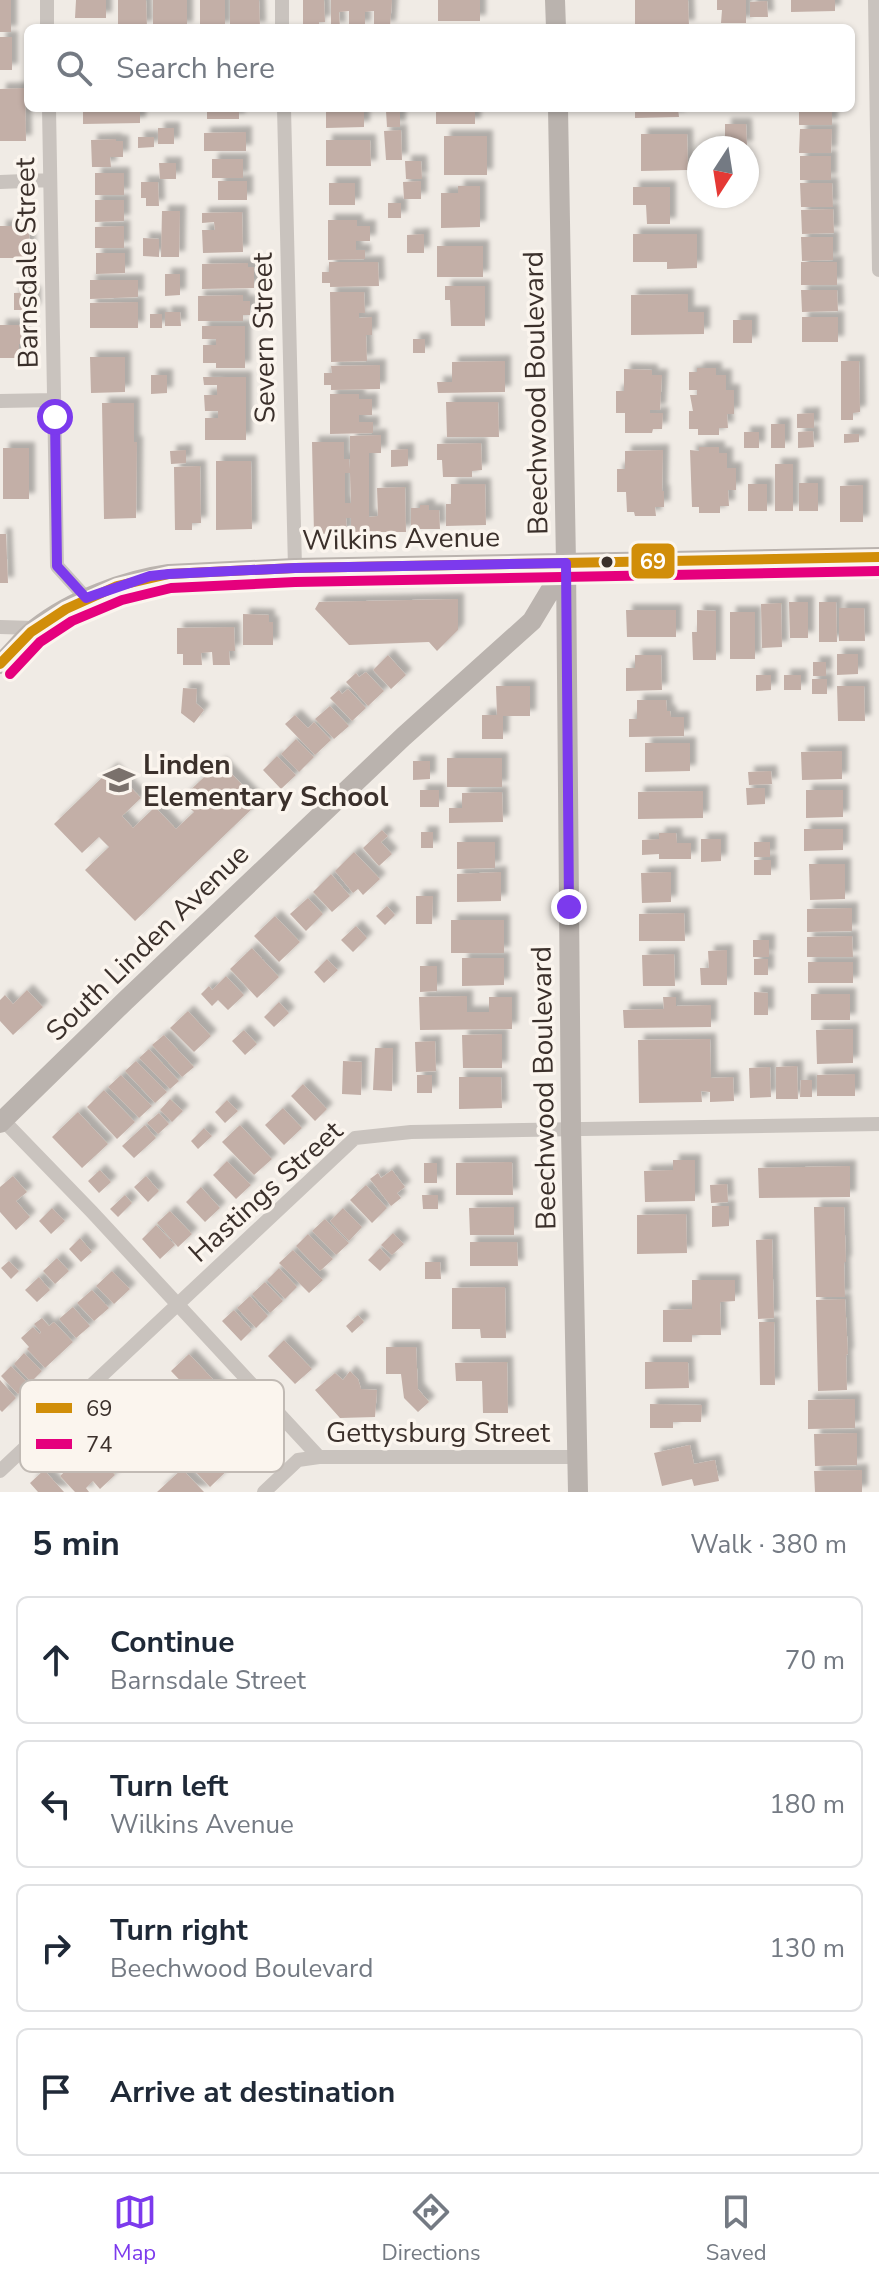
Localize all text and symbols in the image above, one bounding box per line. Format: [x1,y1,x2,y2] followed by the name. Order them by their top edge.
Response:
[24,24,855,112] search box
[52,46,96,90] icon: search
[116,48,275,89] text: Search here
[687,136,759,208] north arrow
[6,157,48,369] street label: Barnsdale Street
[515,251,557,535] street label: Beechwood Boulevard
[244,252,284,424] street label: Severn Street
[37,399,73,435] route start
[302,518,500,560] street label: Wilkins Avenue
[630,542,676,580] line badge: 69
[640,547,666,577] text: 69
[599,554,615,570] unlabelled marker
[143,746,388,816] place label: Linden Elementary School
[102,763,136,797] school or university icon: Linden Elementary School
[38,836,258,1050] street label: South Linden Avenue
[551,889,587,925] route end
[523,946,565,1230] street label: Beechwood Boulevard
[180,1112,351,1271] street label: Hastings Street
[20,1380,284,1472] legend
[86,1394,112,1424] text: 69
[326,1414,550,1452] street label: Gettysburg Street
[86,1430,112,1460] text: 74
[32,1521,120,1567] text: 5 min
[690,1527,847,1562] text: Walk · 380 m
[110,1622,235,1663] text: Continue
[34,1638,78,1682] icon: ahead
[785,1643,845,1678] text: 70 m
[110,1663,306,1698] text: Barnsdale Street
[110,1766,228,1807] text: Turn left
[34,1782,78,1826] icon: left
[769,1787,845,1822] text: 180 m
[110,1807,294,1842] text: Wilkins Avenue
[110,1910,248,1951] text: Turn right
[34,1926,78,1970] icon: right
[769,1931,845,1966] text: 130 m
[110,1951,373,1986] text: Beechwood Boulevard
[34,2070,78,2114] icon: arrive
[110,2072,395,2113] text: Arrive at destination
[113,2190,157,2268] tab: Map
[382,2190,481,2268] tab: Directions
[706,2190,766,2268] tab: Saved

